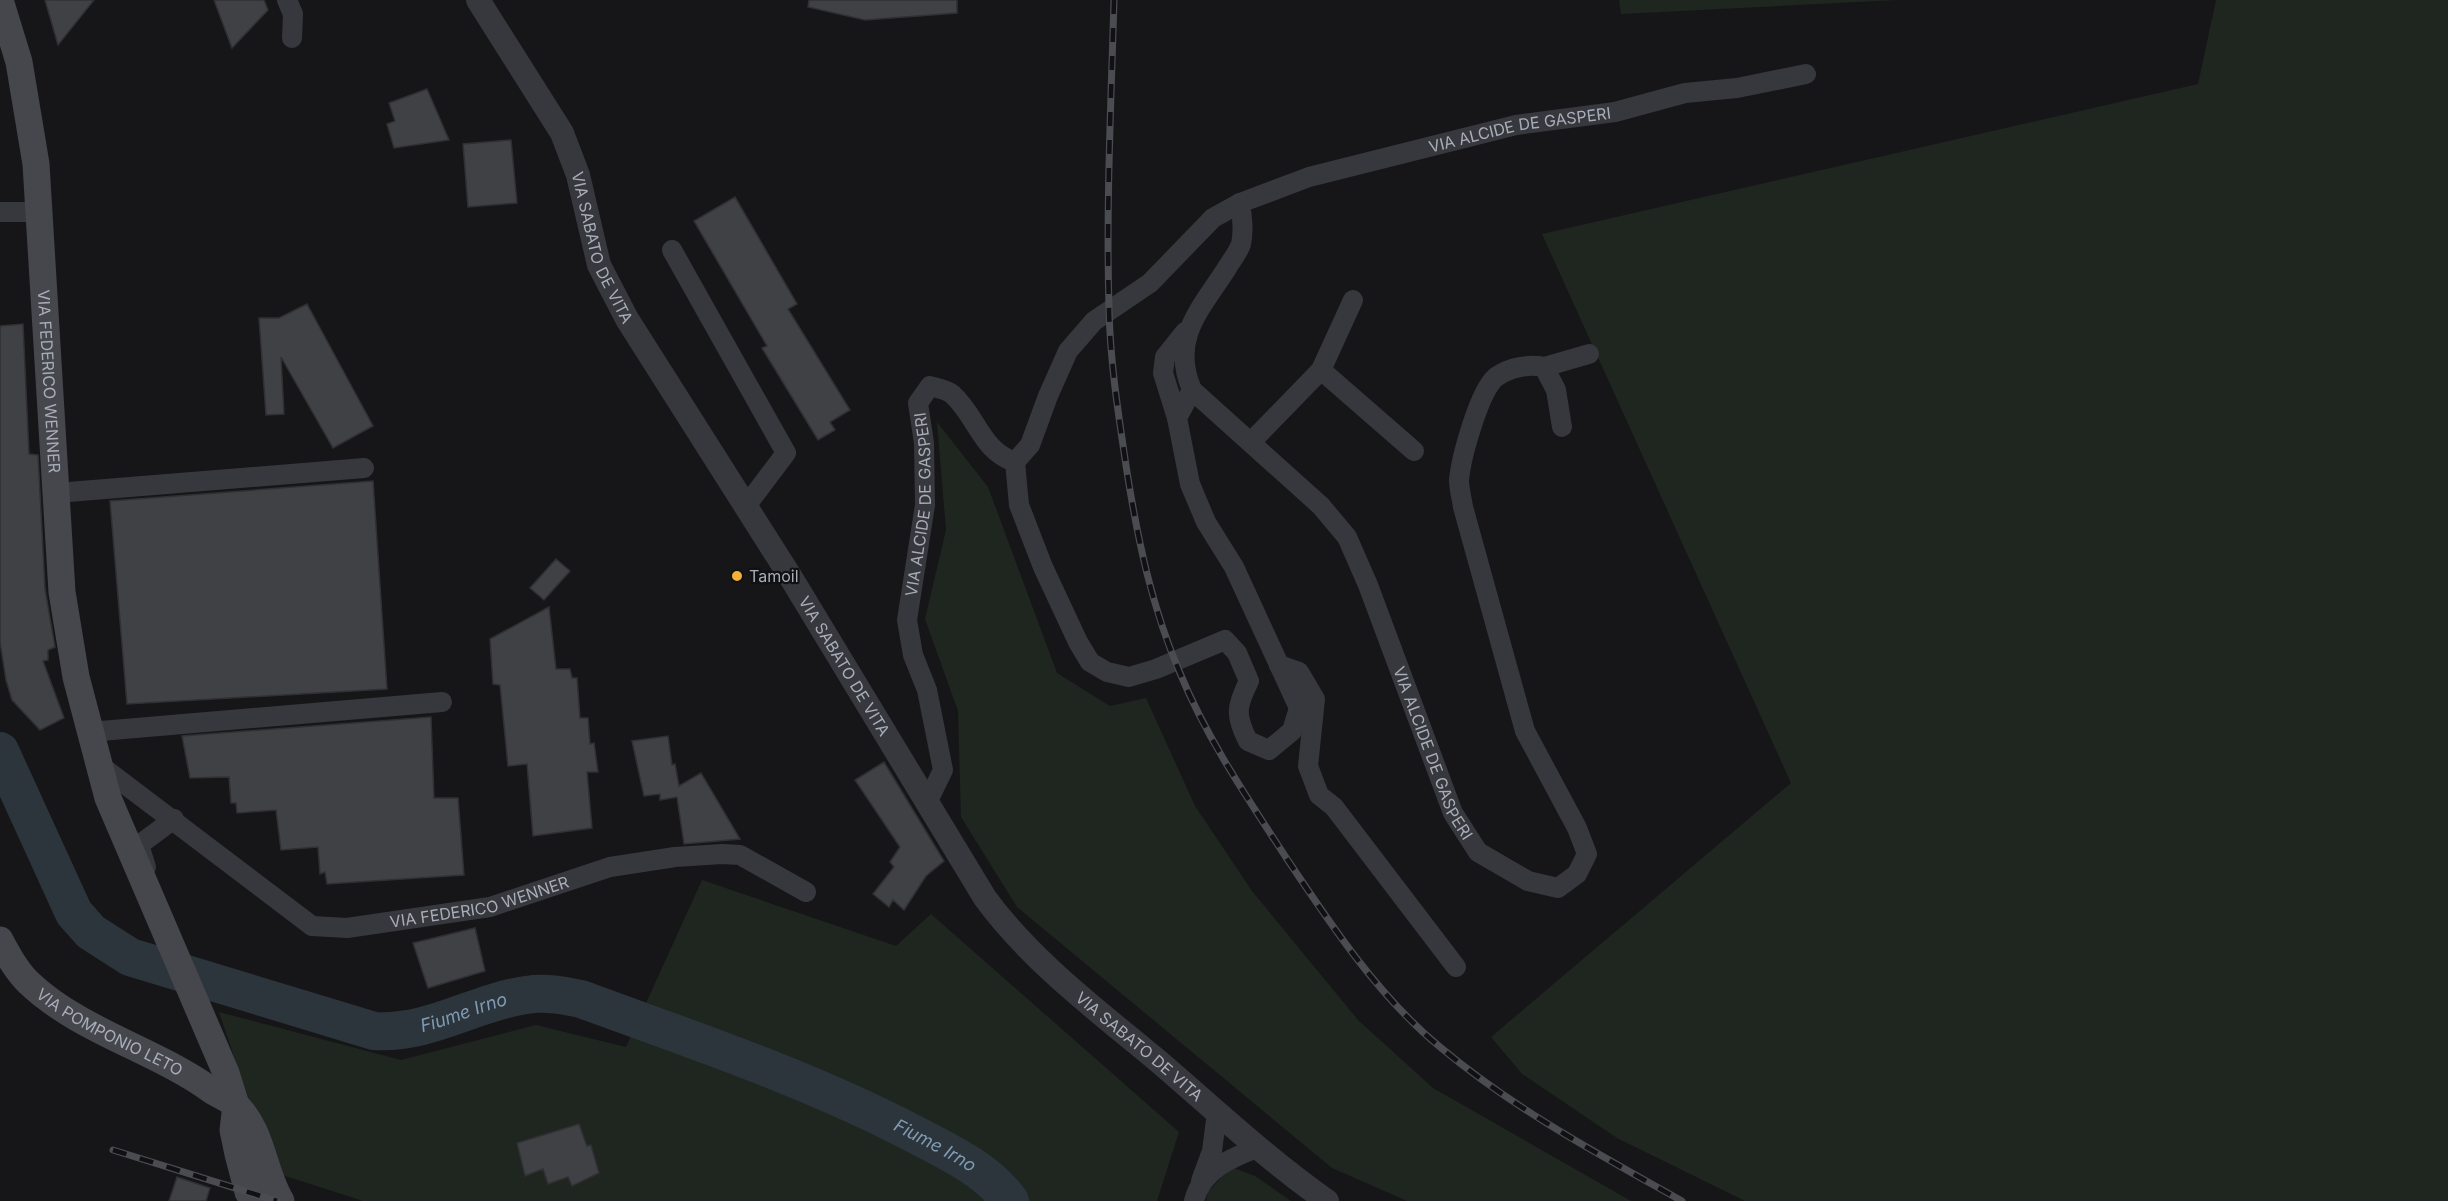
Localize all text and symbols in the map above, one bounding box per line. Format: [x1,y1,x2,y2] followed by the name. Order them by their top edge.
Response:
[1427,103,1612,157] street label: VIA ALCIDE DE GASPERI
[568,170,637,327] street label: VIA SABATO DE VITA
[34,289,65,474] street label: VIA FEDERICO WENNER
[901,411,935,598] street label: VIA ALCIDE DE GASPERI
[749,566,799,586] place label: Tamoil
[730,569,744,583] marker: Tamoil
[794,592,894,740] street label: VIA SABATO DE VITA
[1389,664,1477,843] street label: VIA ALCIDE DE GASPERI
[388,871,571,932] street label: VIA FEDERICO WENNER
[32,984,186,1080] street label: VIA POMPONIO LETO
[1072,987,1207,1105] street label: VIA SABATO DE VITA
[418,988,509,1036] water label: Fiume Irno
[891,1114,980,1176] water label: Fiume Irno

